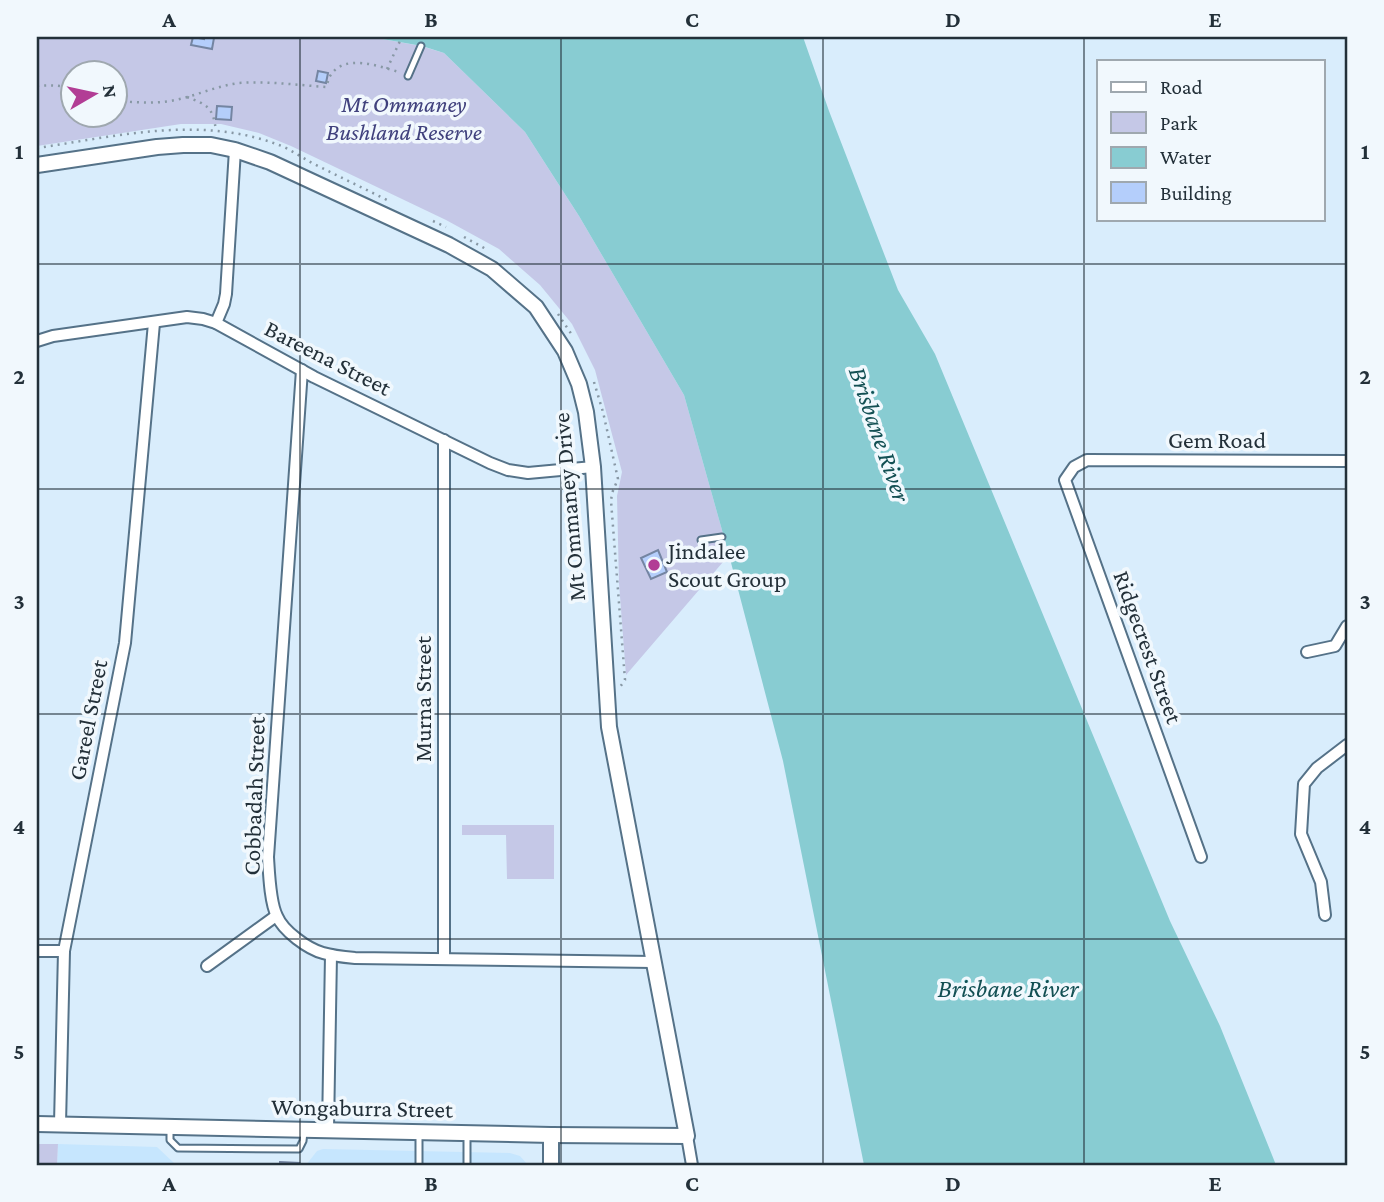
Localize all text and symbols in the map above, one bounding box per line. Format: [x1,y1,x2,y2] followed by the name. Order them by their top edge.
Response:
[161,6,176,32] text: A
[424,6,438,32] text: B
[685,6,699,32] text: C
[945,6,961,32] text: D
[1208,6,1222,32] text: E
[60,60,130,130] north arrow
[1097,60,1324,220] legend
[1160,75,1203,99] text: Road
[99,83,122,100] text: N
[326,90,482,145] park label: Mt Ommaney Bushland Reserve
[1160,111,1197,135] text: Park
[15,138,24,164] text: 1
[1361,138,1370,164] text: 1
[1160,145,1212,169] text: Water
[1160,181,1232,205] text: Building
[261,314,397,401] street label: Bareena Street
[13,363,25,389] text: 2
[843,363,916,506] water label: Brisbane River
[1359,363,1371,389] text: 2
[547,412,590,603] street label: Mt Ommaney Drive
[1168,426,1266,453] street label: Gem Road
[666,537,787,592] place label: Jindalee Scout Group
[646,557,662,573] marker: Jindalee Scout Group
[1108,567,1189,728] street label: Ridgecrest Street
[13,588,25,614] text: 3
[1359,588,1371,614] text: 3
[409,635,436,762] street label: Murna Street
[63,656,113,783] street label: Gareel Street
[237,715,270,876] street label: Cobbadah Street
[13,813,25,839] text: 4
[1359,813,1371,839] text: 4
[938,974,1079,1003] water label: Brisbane River
[13,1038,25,1064] text: 5
[1359,1038,1371,1064] text: 5
[271,1092,454,1123] street label: Wongaburra Street
[161,1170,176,1196] text: A
[424,1170,438,1196] text: B
[685,1170,699,1196] text: C
[945,1170,961,1196] text: D
[1208,1170,1222,1196] text: E

